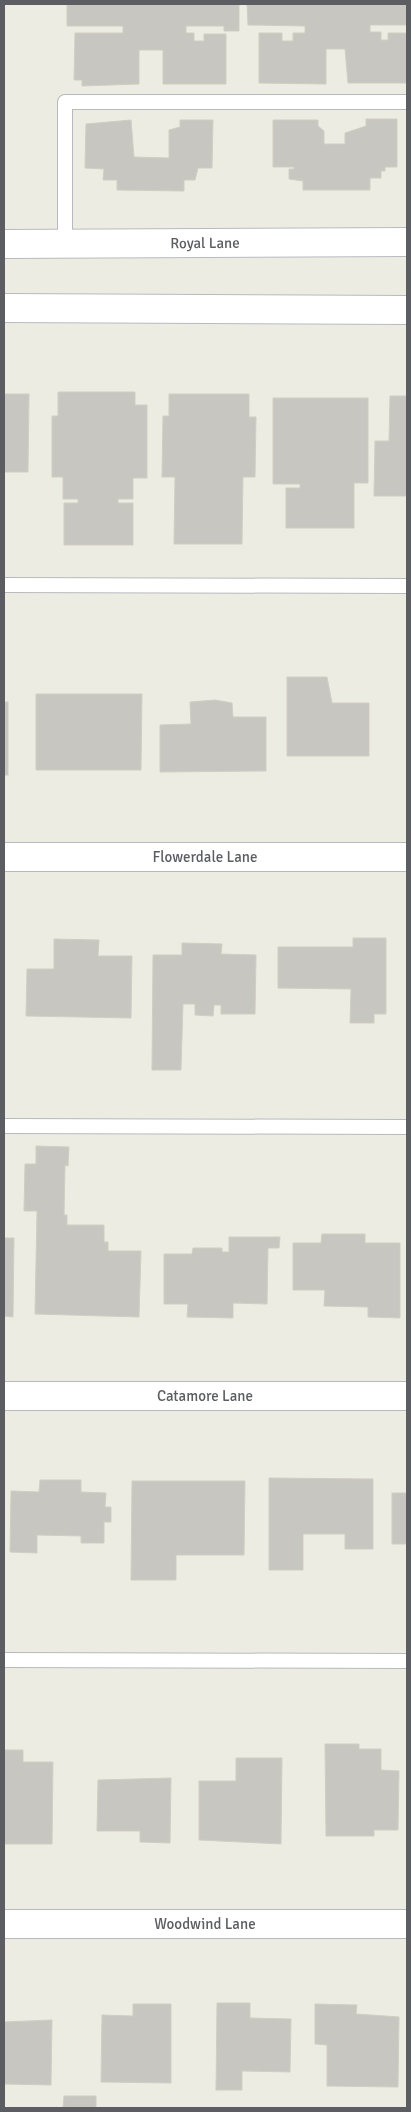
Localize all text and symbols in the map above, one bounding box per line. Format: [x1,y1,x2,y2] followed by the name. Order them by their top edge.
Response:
[170,234,240,252] street label: Royal Lane
[153,848,257,866] street label: Flowerdale Lane
[157,1387,253,1405] street label: Catamore Lane
[154,1915,256,1933] street label: Woodwind Lane

